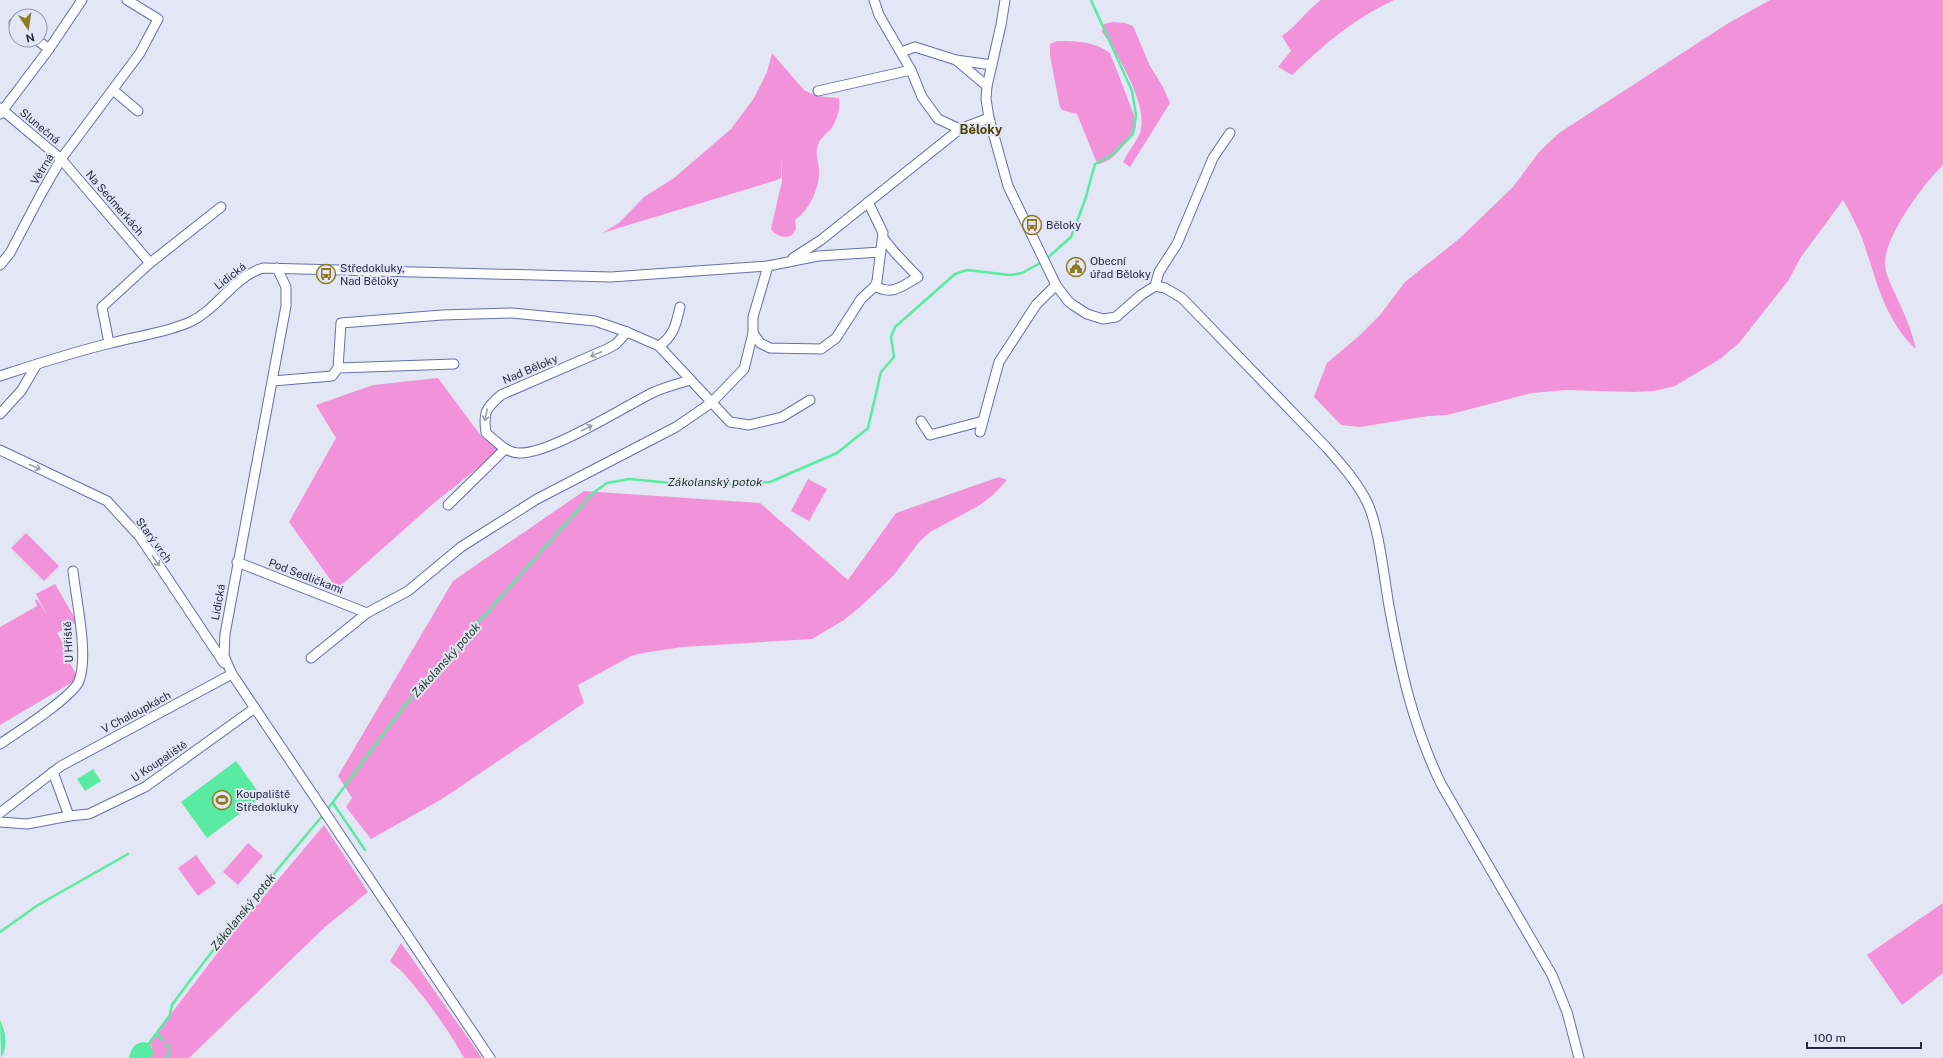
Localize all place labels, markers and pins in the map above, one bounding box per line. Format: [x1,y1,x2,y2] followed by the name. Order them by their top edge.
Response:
[1021,214,1043,236] bus stop icon: Běloky
[1046,219,1081,231] place label: Běloky
[1090,255,1151,280] place label: Obecní úřad Běloky
[1065,256,1087,278] public building icon: Obecní úřad Běloky
[340,262,405,287] place label: Středokluky, Nad Běloky
[315,263,337,285] bus stop icon: Středokluky, Nad Běloky
[236,788,299,813] place label: Koupaliště Středokluky
[211,789,233,811] sports icon: Koupaliště Středokluky

